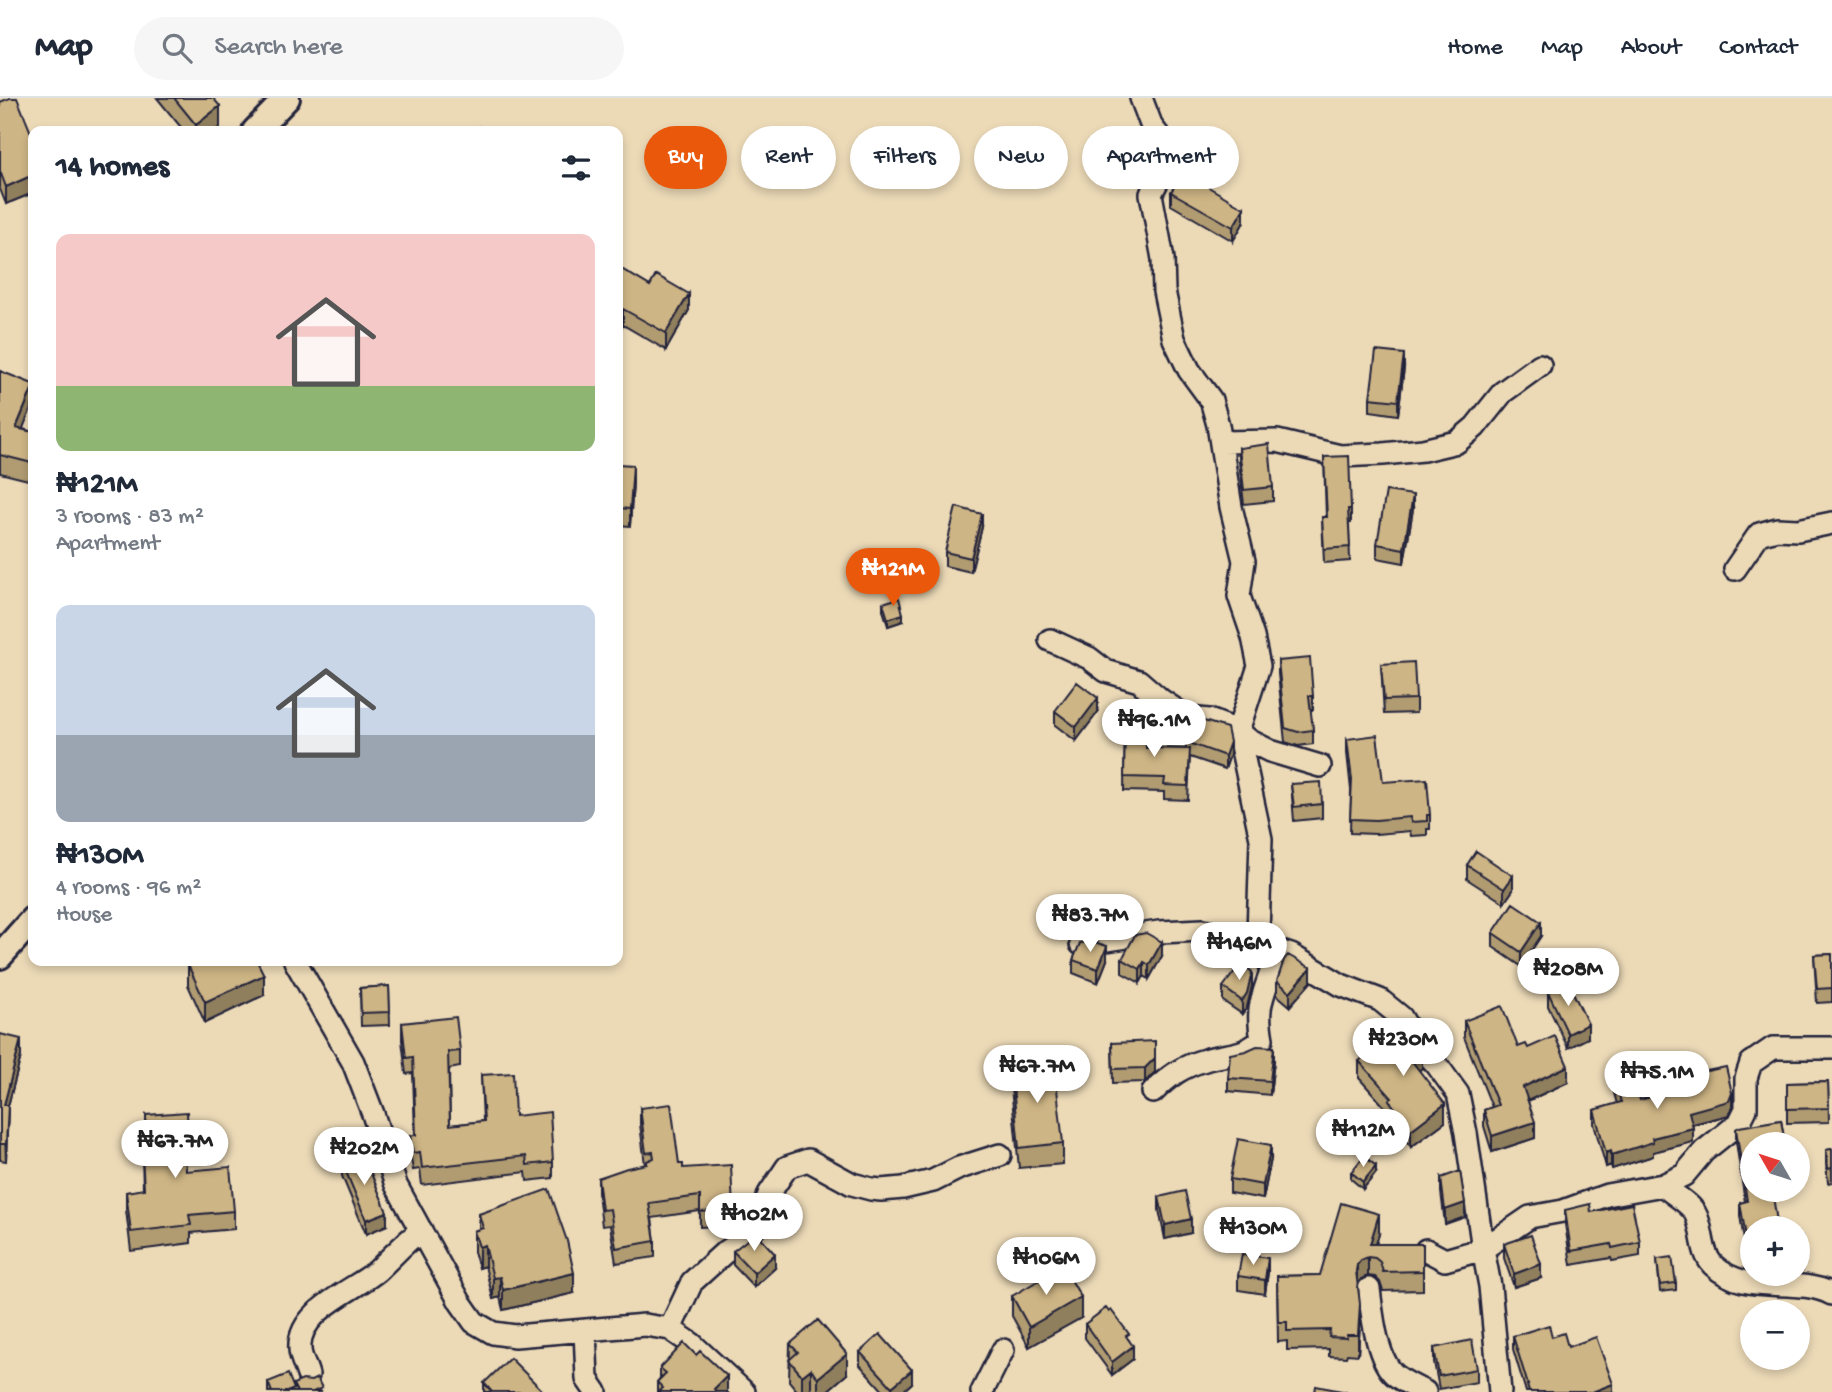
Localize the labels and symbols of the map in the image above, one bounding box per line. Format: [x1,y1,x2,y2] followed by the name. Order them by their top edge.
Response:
[844,548,942,608] pin: ₦121M
[1097,700,1211,759] pin: ₦96.1M
[1033,894,1147,954] pin: ₦83.7M
[1190,922,1288,982] pin: ₦146M
[1519,948,1617,1008] pin: ₦208M
[1354,1018,1452,1078] pin: ₦230M
[980,1046,1094,1105] pin: ₦67.7M
[1600,1052,1714,1111] pin: ₦75.1M
[1314,1110,1412,1169] pin: ₦112M
[118,1121,232,1180] pin: ₦67.7M
[315,1128,413,1187] pin: ₦202M
[1740,1132,1810,1202] north arrow
[705,1194,803,1253] pin: ₦102M
[1204,1208,1302,1267] pin: ₦130M
[997,1238,1095,1297] pin: ₦106M

